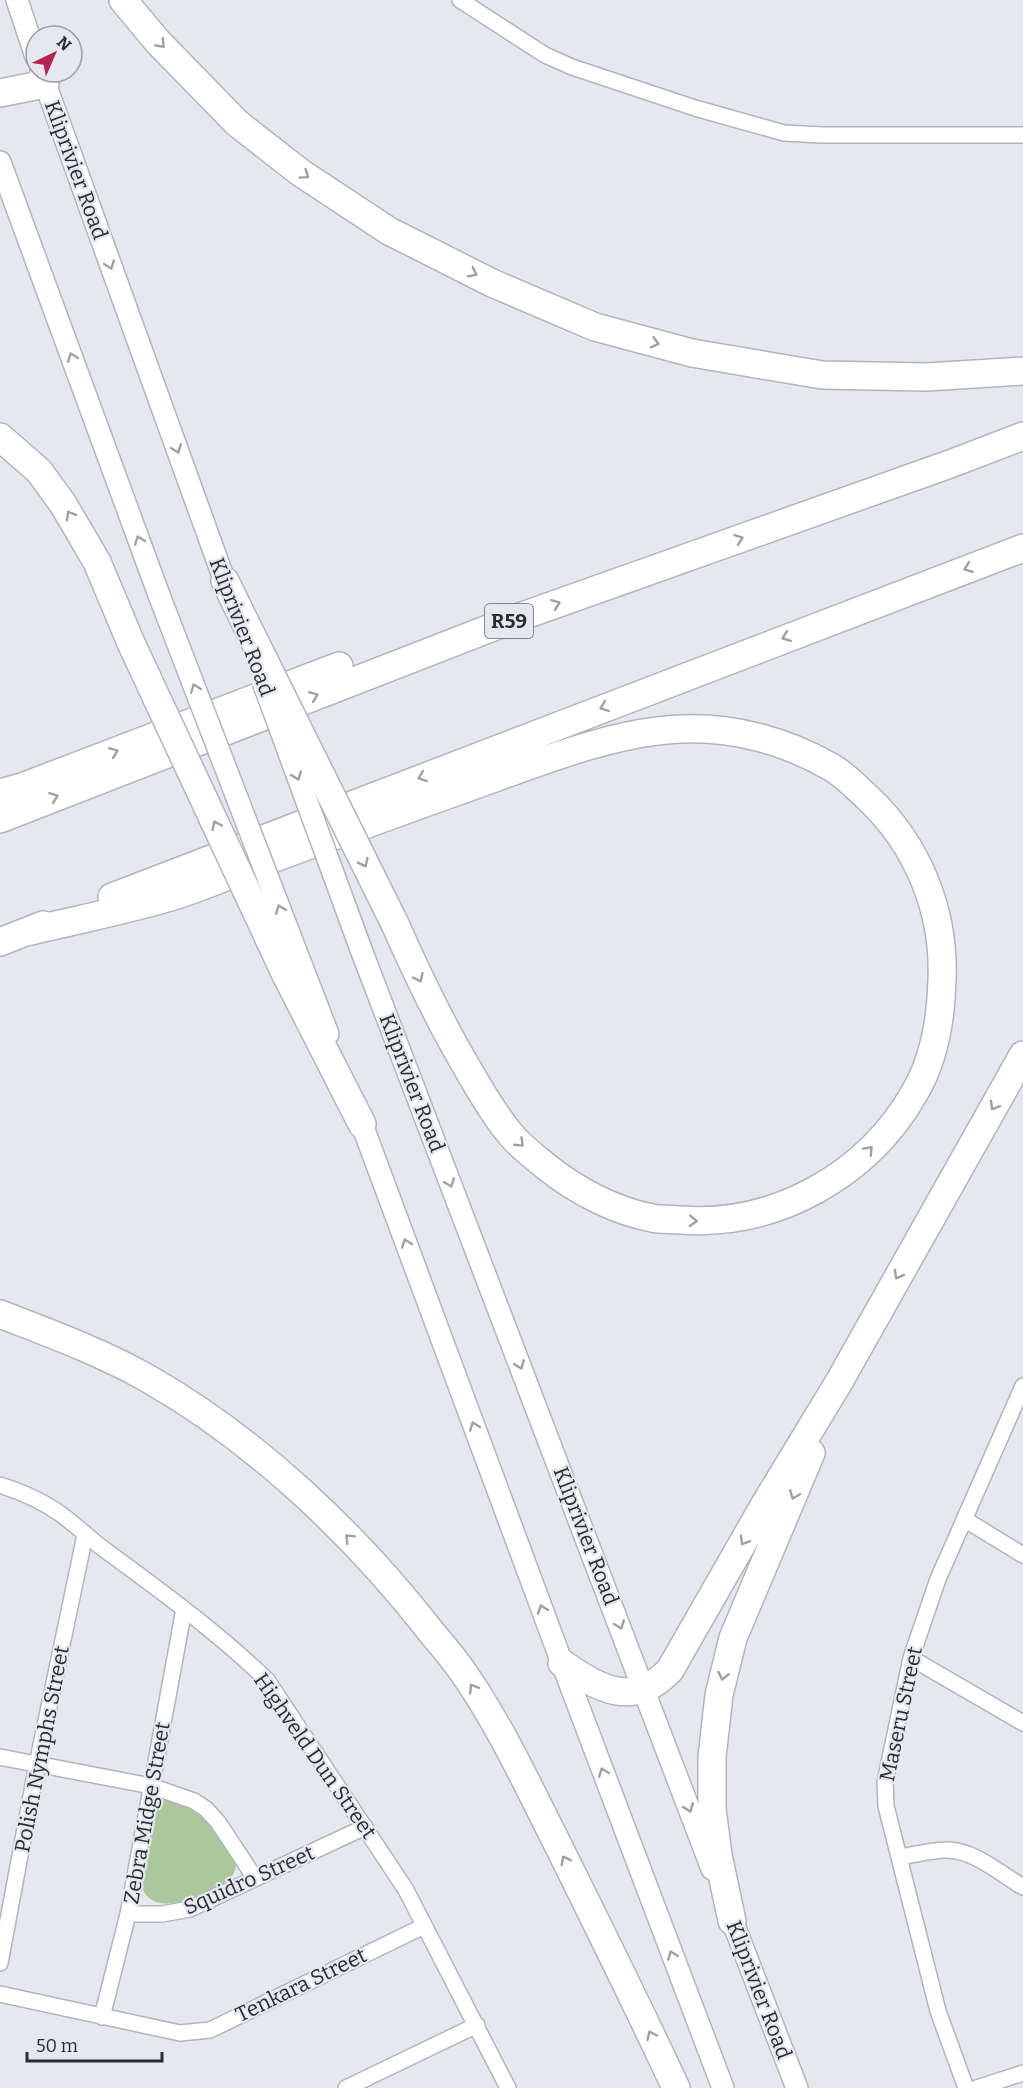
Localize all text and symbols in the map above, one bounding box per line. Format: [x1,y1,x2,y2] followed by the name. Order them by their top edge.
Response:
[24,24,84,84] north arrow
[53,32,75,55] text: N
[154,37,165,48] one-way arrow
[39,97,113,243] street label: Kliprivier Road
[299,168,310,179] one-way arrow
[103,259,116,270] one-way arrow
[467,266,478,278] one-way arrow
[649,336,660,348] one-way arrow
[66,352,79,363] one-way arrow
[169,443,182,454] one-way arrow
[65,511,77,521] one-way arrow
[733,534,744,547] one-way arrow
[134,535,147,546] one-way arrow
[204,554,280,700] street label: Kliprivier Road
[963,561,974,574] one-way arrow
[550,599,560,612] one-way arrow
[485,604,533,638] road number: R59
[781,630,792,642] one-way arrow
[190,683,202,694] one-way arrow
[308,691,319,703] one-way arrow
[599,700,610,712] one-way arrow
[108,747,119,759] one-way arrow
[290,770,303,781] one-way arrow
[417,770,428,782] one-way arrow
[49,792,59,805] one-way arrow
[211,821,223,832] one-way arrow
[357,856,369,867] one-way arrow
[275,904,287,915] one-way arrow
[411,971,423,982] one-way arrow
[374,1010,450,1156] street label: Kliprivier Road
[990,1099,1001,1110] one-way arrow
[512,1136,523,1147] one-way arrow
[862,1147,873,1157] one-way arrow
[443,1177,456,1187] one-way arrow
[689,1214,698,1227] one-way arrow
[401,1238,414,1249] one-way arrow
[894,1269,905,1280] one-way arrow
[513,1358,525,1369] one-way arrow
[469,1421,481,1432] one-way arrow
[548,1463,624,1609] street label: Kliprivier Road
[789,1489,801,1500] one-way arrow
[346,1534,356,1545] one-way arrow
[740,1534,751,1545] one-way arrow
[536,1604,549,1614] one-way arrow
[613,1619,625,1630] one-way arrow
[9,1643,75,1855] street label: Polish Nymphs Street
[874,1644,928,1784] street label: Maseru Street
[248,1668,382,1844] street label: Highveld Dun Street
[717,1671,730,1681] one-way arrow
[468,1684,480,1694] one-way arrow
[118,1719,176,1906] street label: Zebra Midge Street
[598,1768,611,1778] one-way arrow
[682,1802,695,1812] one-way arrow
[180,1839,319,1920] street label: Squidro Street
[561,1856,572,1867] one-way arrow
[721,1917,797,2063] street label: Kliprivier Road
[231,1942,371,2028] street label: Tenkara Street
[667,1950,680,1961] one-way arrow
[27,2025,162,2063] scale bar
[647,2031,659,2042] one-way arrow
[36,2035,78,2057] text: 50 m

